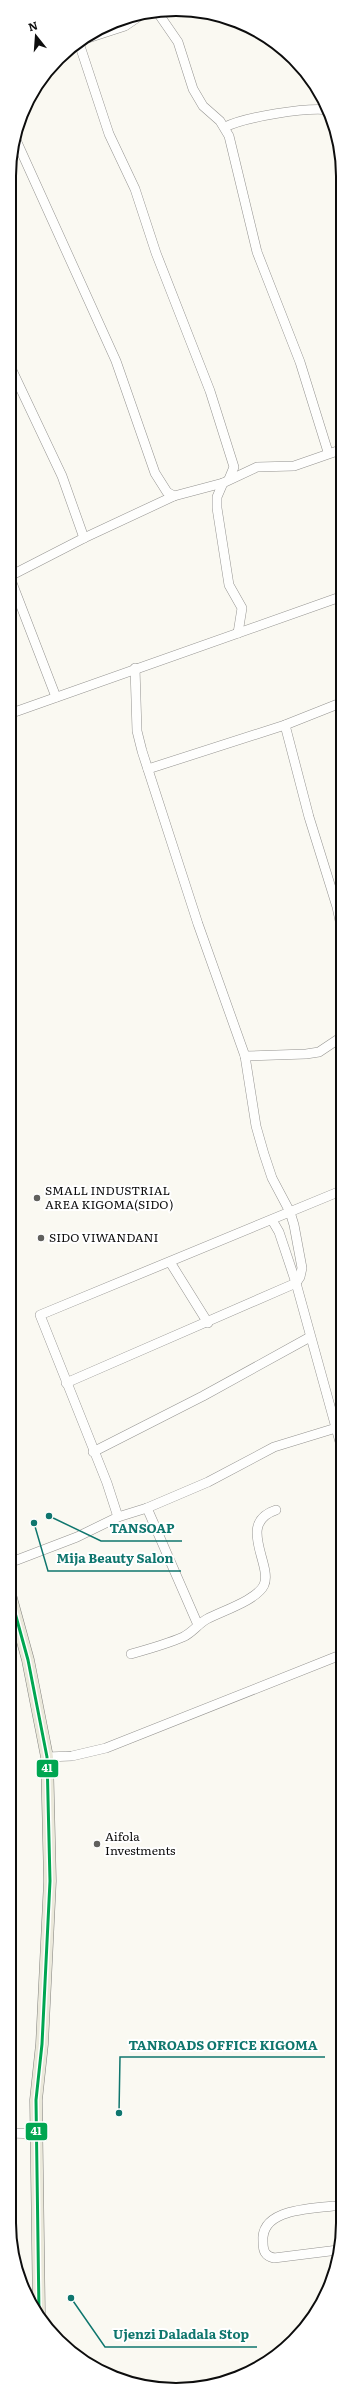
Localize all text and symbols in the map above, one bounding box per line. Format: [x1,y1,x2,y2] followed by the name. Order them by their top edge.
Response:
[16,16,56,56] north arrow
[26,16,40,34] text: N
[45,1181,174,1213] place label: SMALL INDUSTRIAL AREA KIGOMA(SIDO)
[32,1193,42,1203] marker: SMALL INDUSTRIAL AREA KIGOMA(SIDO)
[49,1228,159,1246] place label: SIDO VIWANDANI
[36,1233,46,1243] marker: SIDO VIWANDANI
[101,1516,182,1541] callout: TANSOAP
[110,1518,175,1537] text: TANSOAP
[48,1546,181,1571] callout: Mija Beauty Salon
[56,1548,174,1567] text: Mija Beauty Salon
[36,1759,59,1778] line badge: 41
[41,1759,53,1775] text: 41
[105,1827,176,1859] place label: Aifola Investments
[92,1839,102,1849] marker: Aifola Investments
[120,2032,325,2057] callout: TANROADS OFFICE KIGOMA
[128,2035,318,2054] text: TANROADS OFFICE KIGOMA
[25,2122,48,2141] line badge: 41
[30,2122,42,2138] text: 41
[105,2322,257,2347] callout: Ujenzi Daladala Stop
[113,2324,249,2343] text: Ujenzi Daladala Stop

